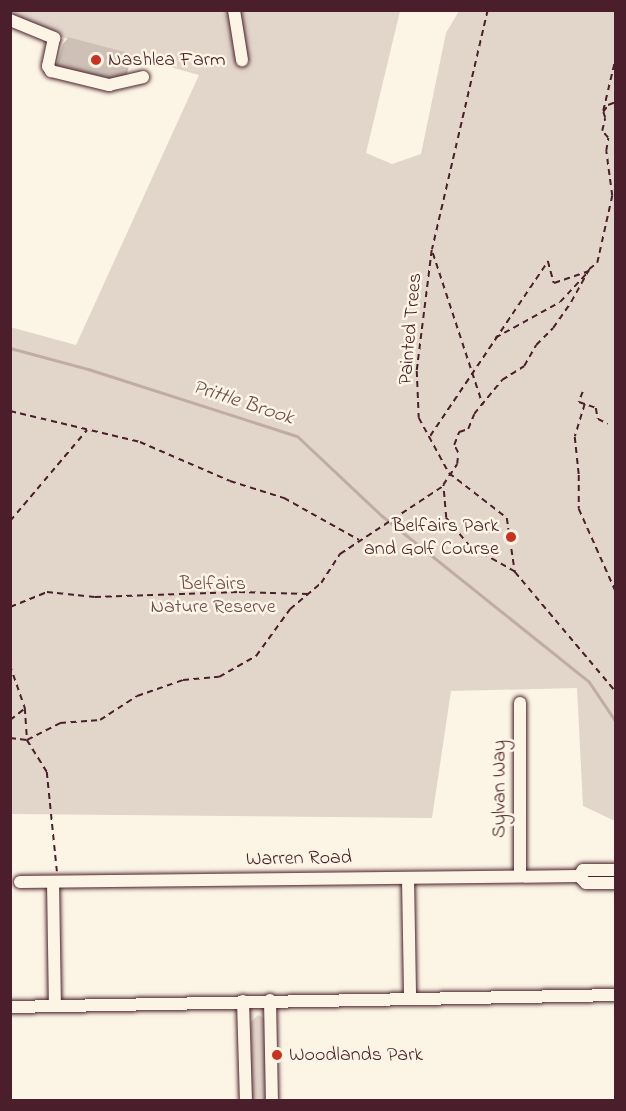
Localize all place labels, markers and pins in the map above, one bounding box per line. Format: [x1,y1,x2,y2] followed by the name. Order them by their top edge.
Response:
[108,48,226,72] place label: Nashlea Farm
[89,53,103,67] marker: Nashlea Farm
[364,514,499,561] place label: Belfairs Park and Golf Course
[504,530,518,544] marker: Belfairs Park and Golf Course
[289,1043,423,1067] place label: Woodlands Park
[270,1048,284,1062] marker: Woodlands Park

